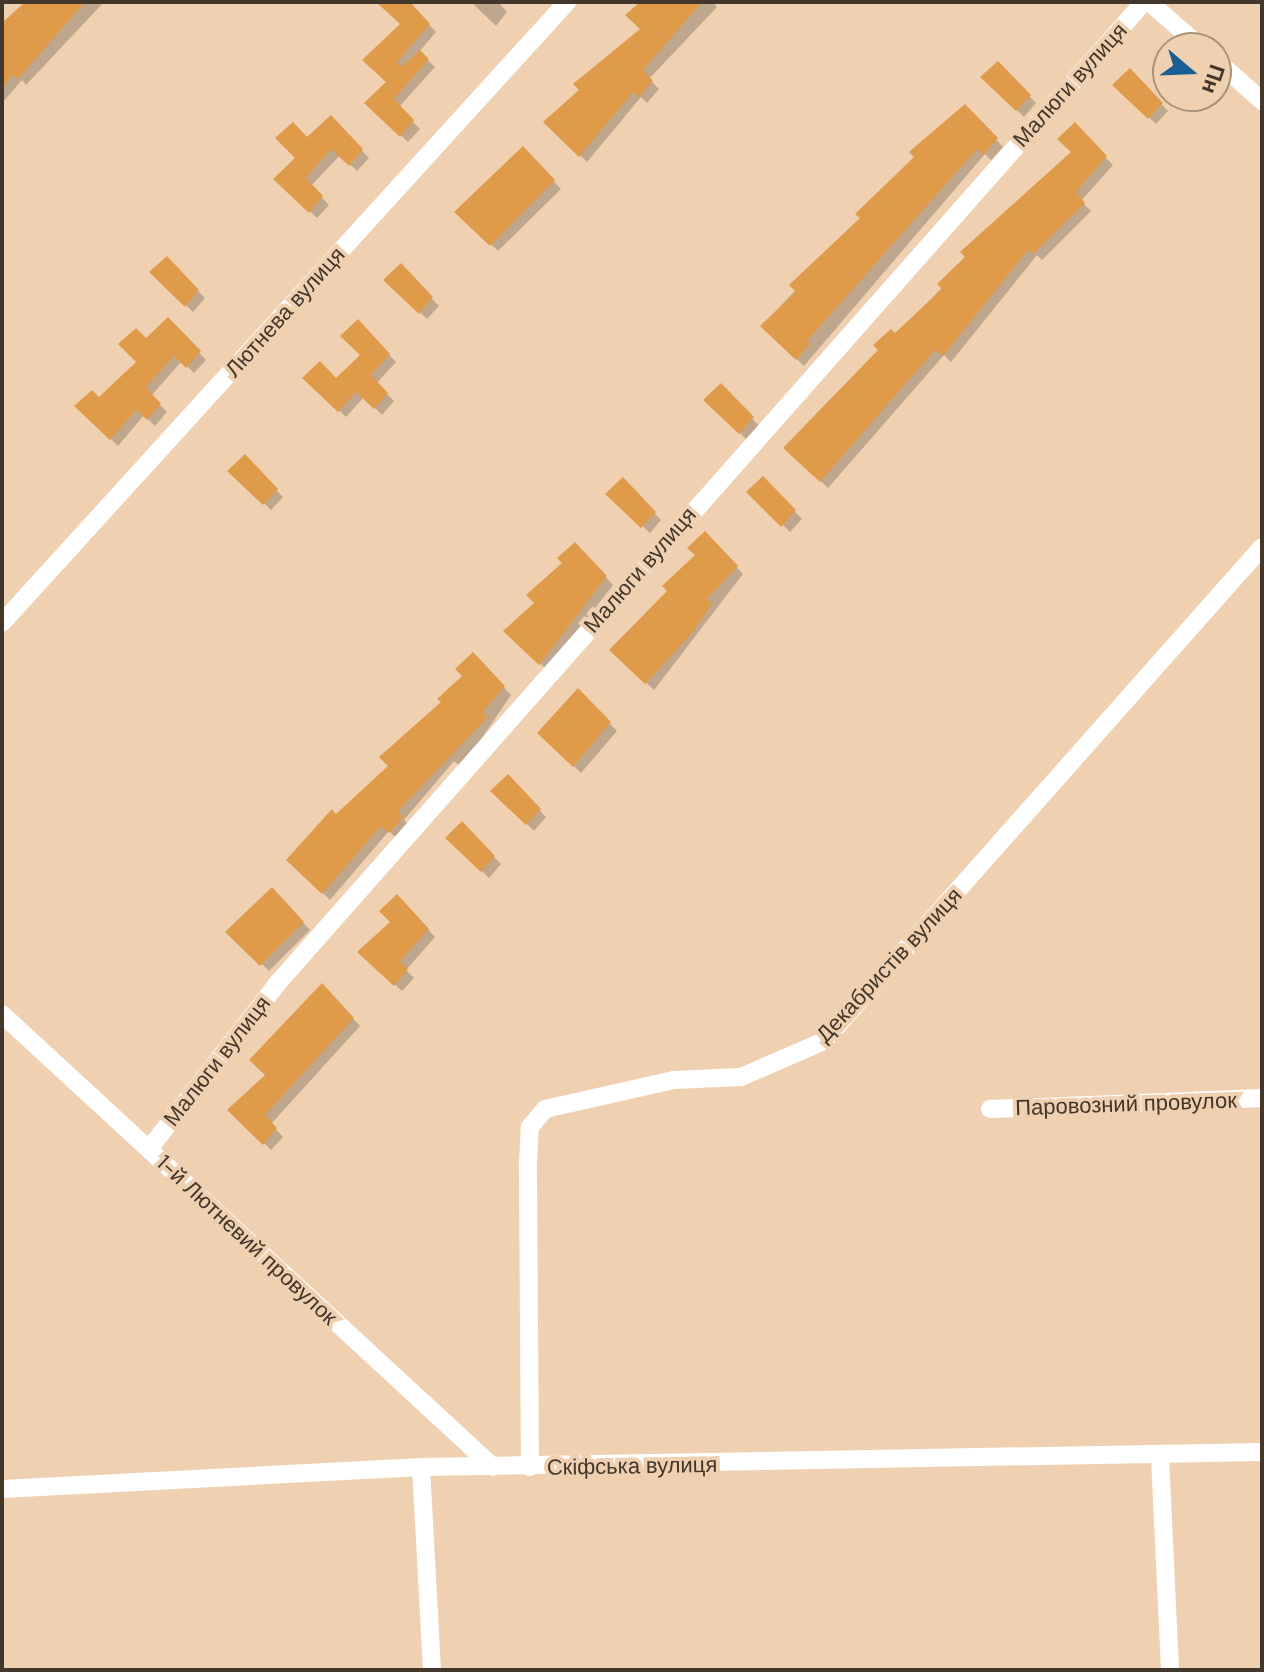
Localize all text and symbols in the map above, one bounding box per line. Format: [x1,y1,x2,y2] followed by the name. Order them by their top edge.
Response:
[1007,18,1133,152] street label: Малюги вулиця
[1152,32,1232,112] north arrow
[1195,61,1232,98] text: Пн
[220,242,350,382] street label: Лютнева вулиця
[578,502,702,638] street label: Малюги вулиця
[811,882,967,1048] street label: Декабристів вулиця
[158,991,276,1131] street label: Малюги вулиця
[1015,1087,1237,1121] street label: Паровозний провулок
[151,1150,343,1330] street label: 1-й Лютневий провулок
[547,1451,717,1481] street label: Скіфська вулиця

